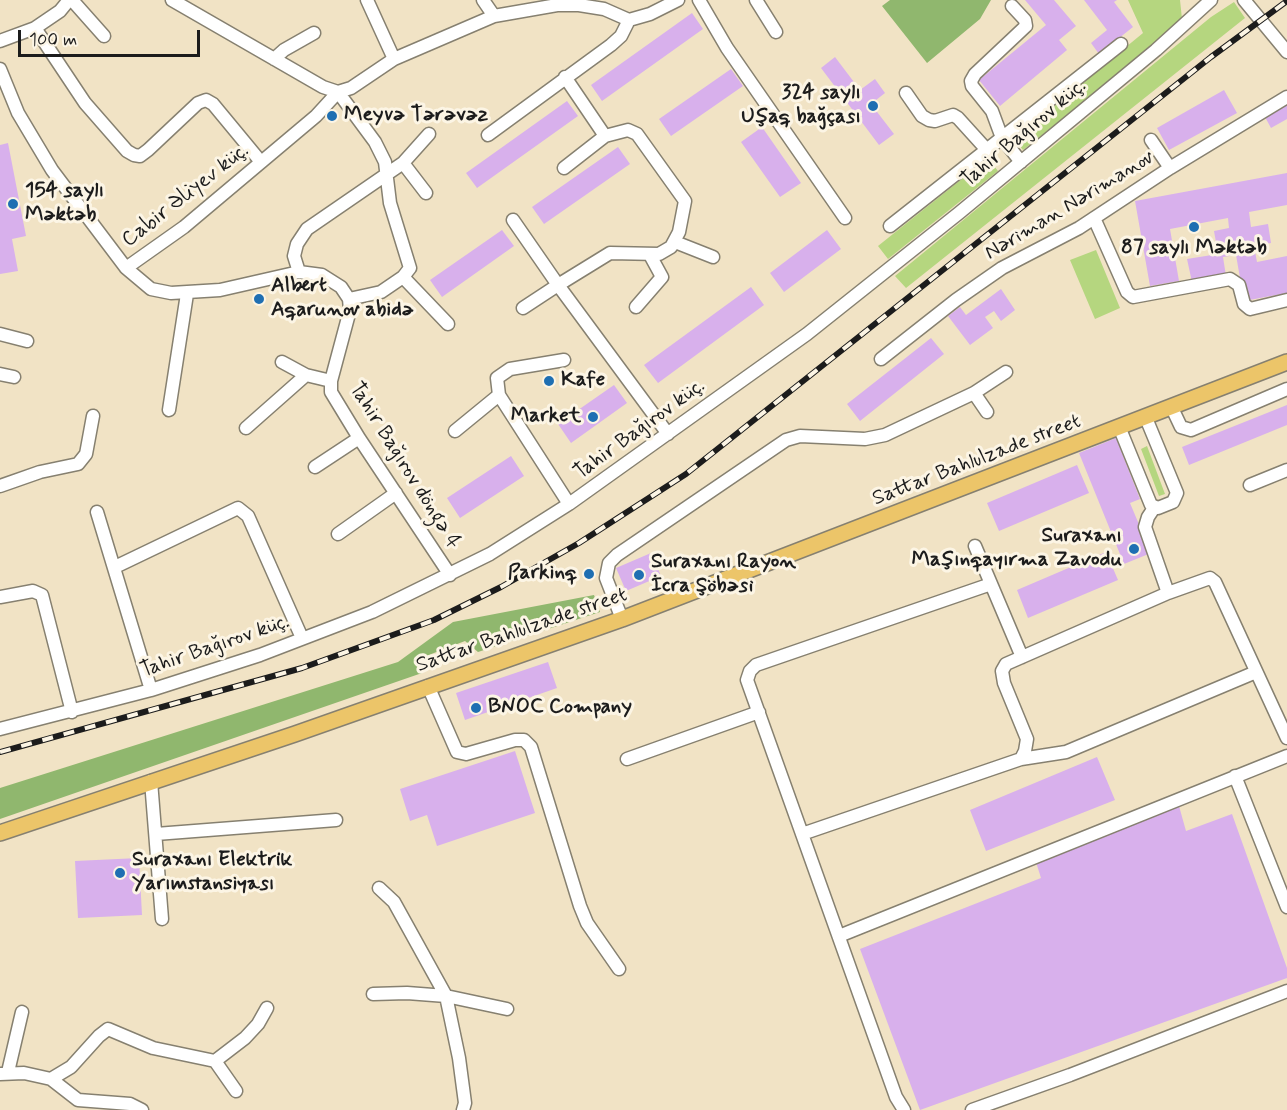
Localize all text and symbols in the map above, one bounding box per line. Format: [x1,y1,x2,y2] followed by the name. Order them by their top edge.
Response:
[21,18,202,56] scale bar
[29,28,77,52] text: 100 m
[956,74,1092,194] street label: Tahir Bağırov küç.
[741,81,861,131] place label: 324 saylı Uşaq bağçası
[866,99,880,113] marker: 324 saylı Uşaq bağçası
[344,103,488,129] place label: Meyvə Tərəvəz
[325,109,339,123] marker: Meyvə Tərəvəz
[117,139,255,253] street label: Cabir Əliyev küç.
[981,145,1159,267] street label: Nəriman Nərimanov
[25,179,104,229] place label: 154 saylı Məktəb
[6,197,20,211] marker: 154 saylı Məktəb
[1187,220,1201,234] marker: 87 saylı Məktəb
[1121,236,1267,262] place label: 87 saylı Məktəb
[271,274,414,324] place label: Albert Aqarunov abidə
[252,292,266,306] marker: Albert Aqarunov abidə
[561,368,605,394] place label: Kafe
[542,374,556,388] marker: Kafe
[570,374,710,486] street label: Tahir Bağırov küç.
[342,378,466,554] street label: Tahir Bağırov döngə 4
[511,404,581,430] place label: Market
[586,410,600,424] marker: Market
[869,410,1085,512] street label: Sattar Bahlulzade street
[912,524,1122,574] place label: Suraxanı Maşınqayırma Zavodu
[1127,542,1141,556] marker: Suraxanı Maşınqayırma Zavodu
[651,550,796,600] place label: Suraxanı Rayon İcra Şöbəsi
[508,561,577,587] place label: Parkinq
[582,567,596,581] marker: Parkinq
[632,568,646,582] marker: Suraxanı Rayon İcra Şöbəsi
[413,583,631,679] street label: Sattar Bahlulzade street
[137,610,293,684] street label: Tahir Bağırov küç.
[488,695,632,721] place label: BNOC Company
[469,701,483,715] marker: BNOC Company
[132,848,292,898] place label: Suraxanı Elektrik Yarımstansiyası
[113,866,127,880] marker: Suraxanı Elektrik Yarımstansiyası

